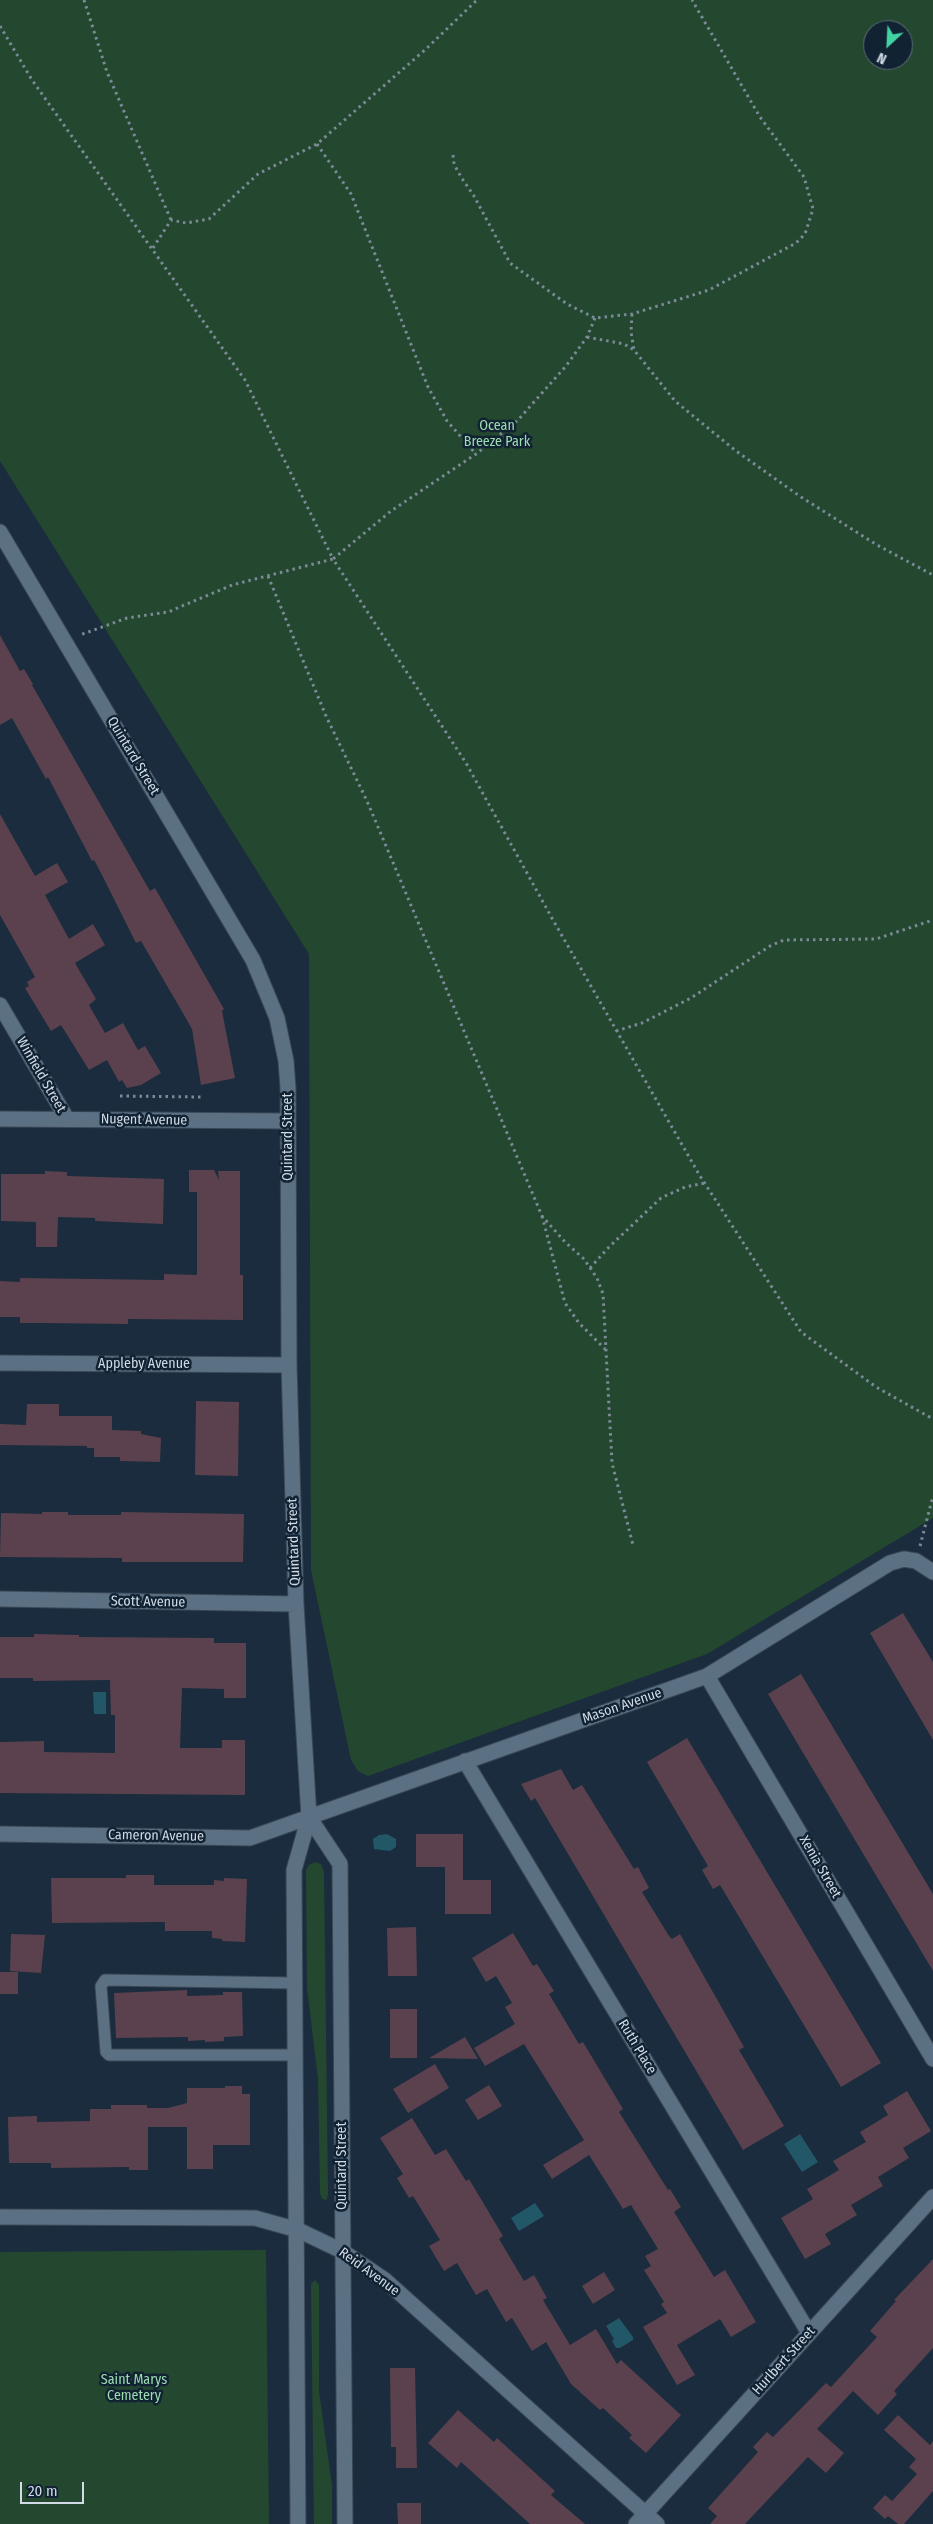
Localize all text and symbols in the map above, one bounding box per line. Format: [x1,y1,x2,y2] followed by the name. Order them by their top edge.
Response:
[863,20,913,70] north arrow
[874,49,889,68] text: N
[464,418,530,451] park label: Ocean Breeze Park
[103,714,163,798] street label: Quintard Street
[13,1034,69,1116] street label: Winfield Street
[280,1093,296,1181] street label: Quintard Street
[101,1111,187,1129] street label: Nugent Avenue
[98,1356,190,1372] street label: Appleby Avenue
[284,1498,304,1586] street label: Quintard Street
[111,1593,185,1611] street label: Scott Avenue
[580,1685,664,1727] street label: Mason Avenue
[108,1827,204,1845] street label: Cameron Avenue
[795,1833,845,1901] street label: Xenia Street
[614,2017,660,2077] street label: Ruth Place
[334,2122,350,2210] street label: Quintard Street
[335,2244,403,2300] street label: Reid Avenue
[749,2323,819,2399] street label: Hurlbert Street
[101,2372,167,2404] park label: Saint Marys Cemetery
[22,2472,86,2504] scale bar
[28,2482,58,2500] text: 20 m

